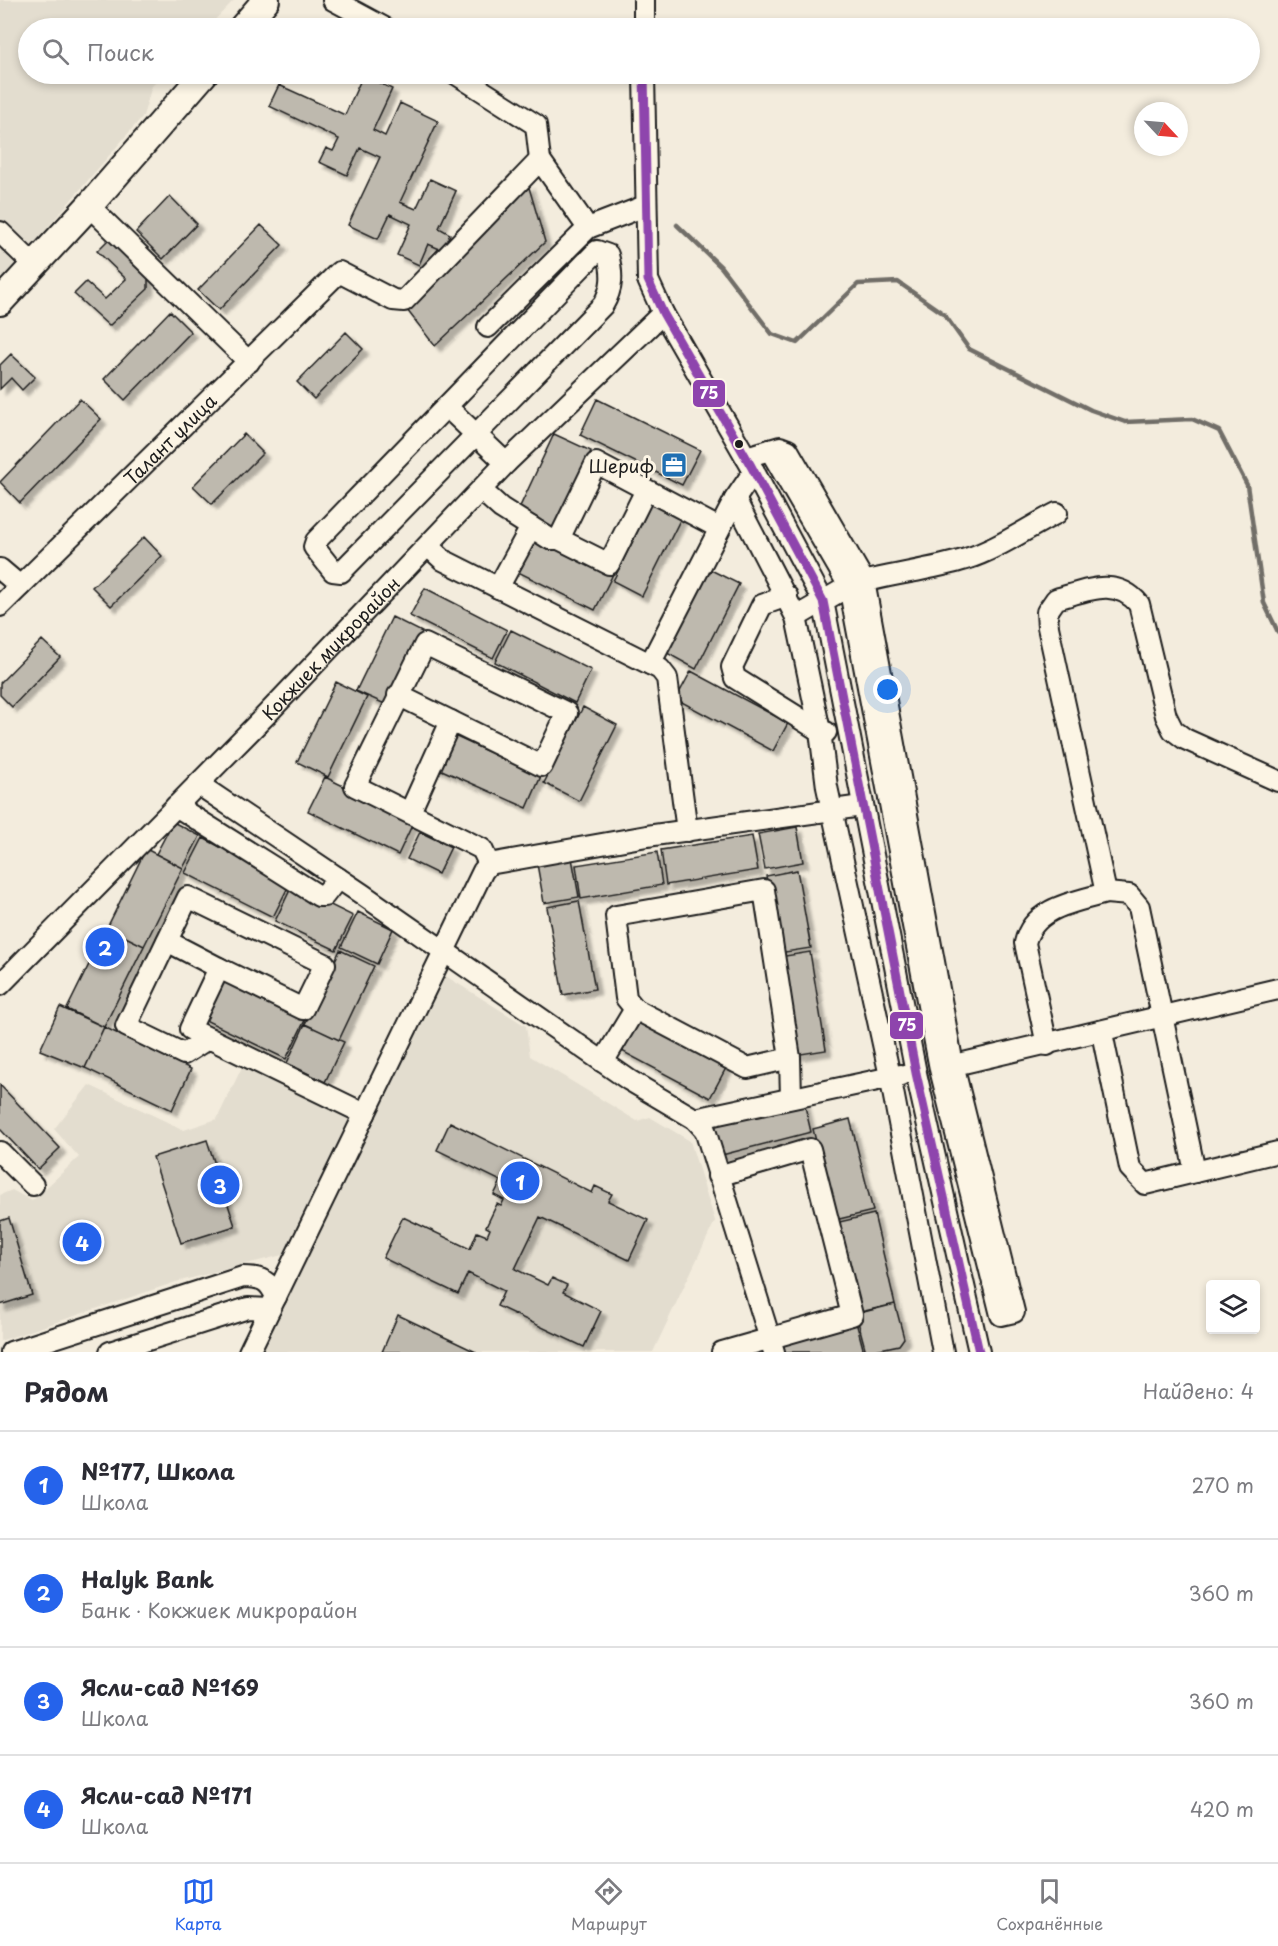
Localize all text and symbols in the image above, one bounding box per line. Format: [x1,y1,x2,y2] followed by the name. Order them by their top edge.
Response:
[18,18,1260,84] search box
[39,35,72,68] icon: search
[87,35,154,68] text: Поиск
[1134,102,1188,156] north arrow
[692,379,726,408] line badge: 75
[699,380,719,404] text: 75
[117,387,222,491] street label: Талант улица
[733,438,745,450] unlabelled marker
[659,450,689,480] office icon: Шериф
[589,452,654,479] place label: Шериф
[255,570,405,726] street label: Кокжиек микрорайон
[873,675,902,704] your location
[86,924,124,970] pin: 2
[889,1011,924,1040] line badge: 75
[897,1012,917,1036] text: 75
[500,1158,540,1204] pin: 1
[200,1162,240,1208] pin: 3
[62,1220,101,1264] pin: 4
[1206,1280,1260,1334] map controls
[1206,1280,1260,1334] button: layers
[24,1372,109,1411] text: Рядом
[1143,1376,1254,1406] text: Найдено: 4
[81,1454,235,1487] text: №177, Школа
[39,1470,48,1500] text: 1
[1191,1470,1254,1500] text: 270 m
[81,1487,148,1517] text: Школа
[81,1562,214,1595] text: Halyk Bank
[36,1578,51,1608] text: 2
[1188,1578,1254,1608] text: 360 m
[81,1595,358,1625] text: Банк · Кокжиек микрорайон
[81,1670,259,1703] text: Ясли-сад №169
[37,1686,50,1716] text: 3
[1188,1686,1254,1716] text: 360 m
[81,1703,148,1733] text: Школа
[81,1778,252,1811] text: Ясли-сад №171
[37,1794,50,1824] text: 4
[1190,1794,1254,1824] text: 420 m
[81,1811,148,1841] text: Школа
[175,1875,222,1935] tab: Карта
[571,1875,647,1935] tab: Маршрут
[996,1875,1103,1935] tab: Сохранённые

